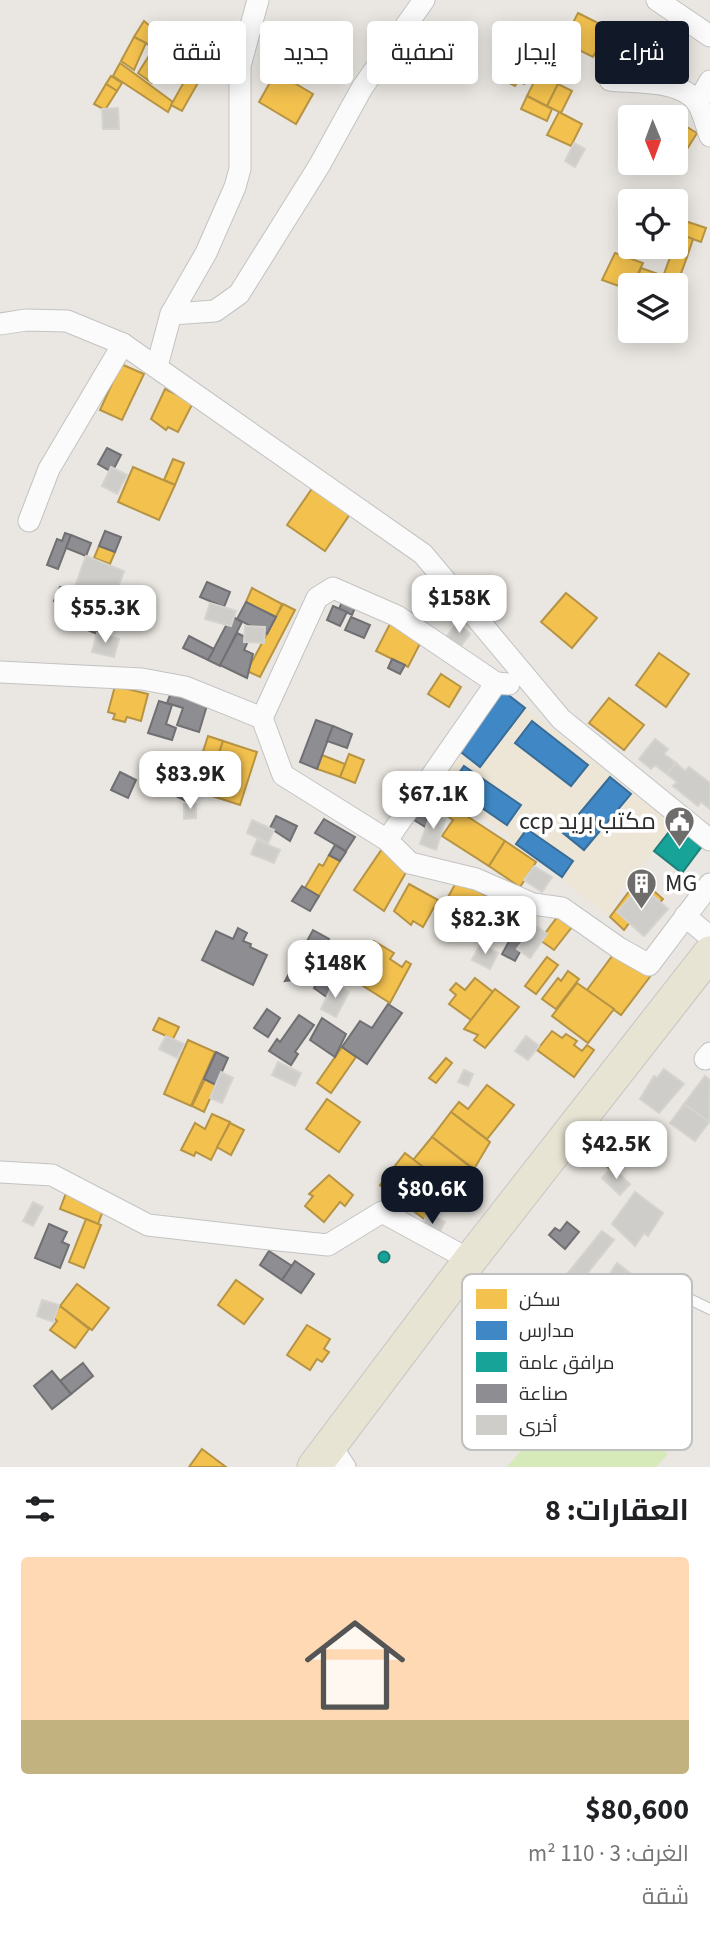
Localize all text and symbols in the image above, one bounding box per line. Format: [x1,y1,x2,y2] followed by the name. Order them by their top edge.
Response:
[148,21,246,84] chip: شقة
[260,21,353,84] chip: جديد
[367,21,478,84] chip: تصفية
[492,21,581,84] chip: إيجار
[595,21,689,84] chip: شراء
[618,105,688,175] north arrow
[618,105,688,343] map controls
[618,189,688,259] button: locate
[618,273,688,343] button: layers
[410,576,508,635] pin: $158K
[428,581,490,614] text: $158K
[48,586,162,645] pin: $55.3K
[70,591,140,624] text: $55.3K
[133,752,247,811] pin: $83.9K
[155,757,225,790] text: $83.9K
[376,772,490,831] pin: $67.1K
[398,777,468,810] text: $67.1K
[519,804,656,839] place label: ccp مكتب بريد
[662,804,696,848] public building icon: ccp مكتب بريد
[625,866,659,910] building icon: MG
[665,866,697,901] place label: MG
[428,897,542,956] pin: $82.3K
[450,902,520,935] text: $82.3K
[286,940,384,1000] pin: $148K
[304,946,366,979] text: $148K
[559,1122,673,1181] pin: $42.5K
[581,1127,651,1160] text: $42.5K
[375,1166,489,1226] pin: $80.6K
[397,1172,467,1205] text: $80.6K
[462,1274,692,1450] legend
[519,1287,561,1314] text: سكن
[519,1318,574,1345] text: مدارس
[519,1350,614,1377] text: مرافق عامة
[519,1381,568,1408] text: صناعة
[519,1413,557,1440] text: أخرى
[545,1489,689,1532] text: العقارات: 8
[21,1490,59,1528] icon: filters
[292,1602,418,1728] icon: home
[585,1788,689,1831] text: $80,600
[528,1837,689,1870] text: الغرف: 3 · 110 m²
[642,1880,689,1913] text: شقة

